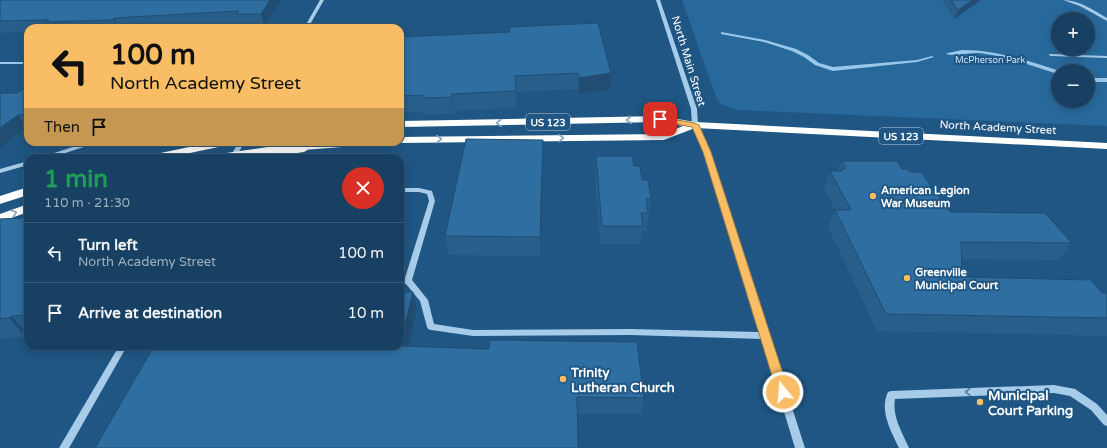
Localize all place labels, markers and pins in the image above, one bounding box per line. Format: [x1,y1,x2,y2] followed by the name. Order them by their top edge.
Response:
[643,102,677,136] pin
[881,184,970,210] place label: American Legion War Museum
[868,191,878,201] marker: American Legion War Museum
[915,266,999,293] place label: Greenville Municipal Court
[902,273,912,283] marker: Greenville Municipal Court
[570,365,675,396] place label: Trinity Lutheran Church
[558,374,568,384] marker: Trinity Lutheran Church
[988,388,1073,419] place label: Municipal Court Parking
[975,397,985,407] marker: Municipal Court Parking

